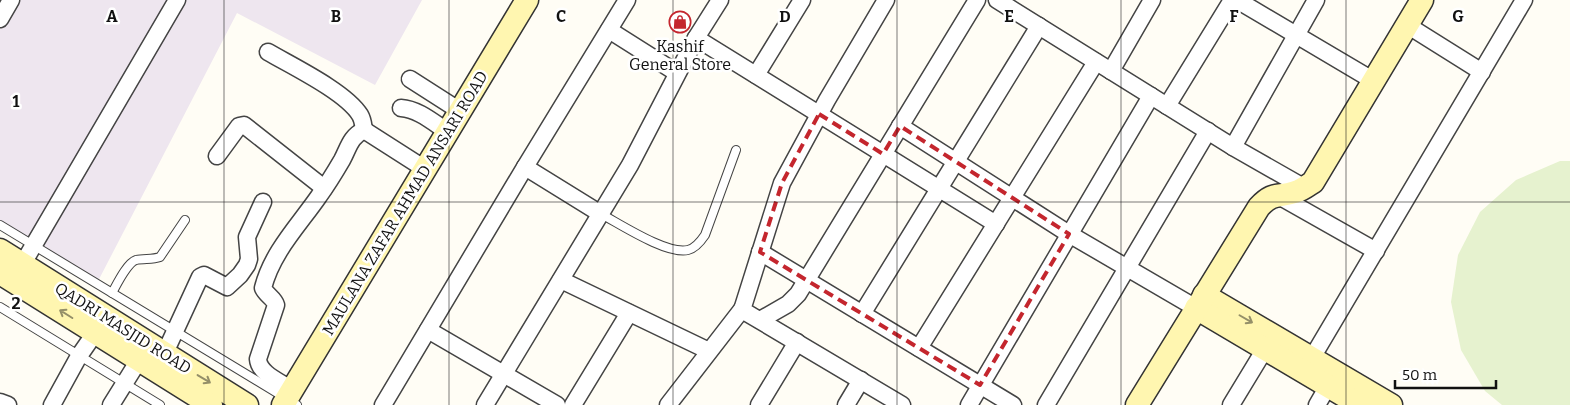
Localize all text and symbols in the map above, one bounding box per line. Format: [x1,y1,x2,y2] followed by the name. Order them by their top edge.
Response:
[106,7,118,26] text: A
[331,7,341,26] text: B
[556,7,566,26] text: C
[779,7,791,26] text: D
[1004,7,1014,26] text: E
[1230,7,1239,26] text: F
[1452,7,1464,26] text: G
[668,10,692,34] shop icon: Kashif General Store
[629,37,731,74] place label: Kashif General Store
[318,68,492,338] street label: MAULANA ZAFAR AHMAD ANSARI ROAD
[13,92,20,111] text: 1
[51,278,195,378] street label: QADRI MASJID ROAD
[11,294,21,313] text: 2
[60,309,74,319] one-way arrow
[1239,315,1253,325] one-way arrow
[1395,358,1496,390] scale bar
[1402,366,1438,384] text: 50 m
[196,374,210,384] one-way arrow

